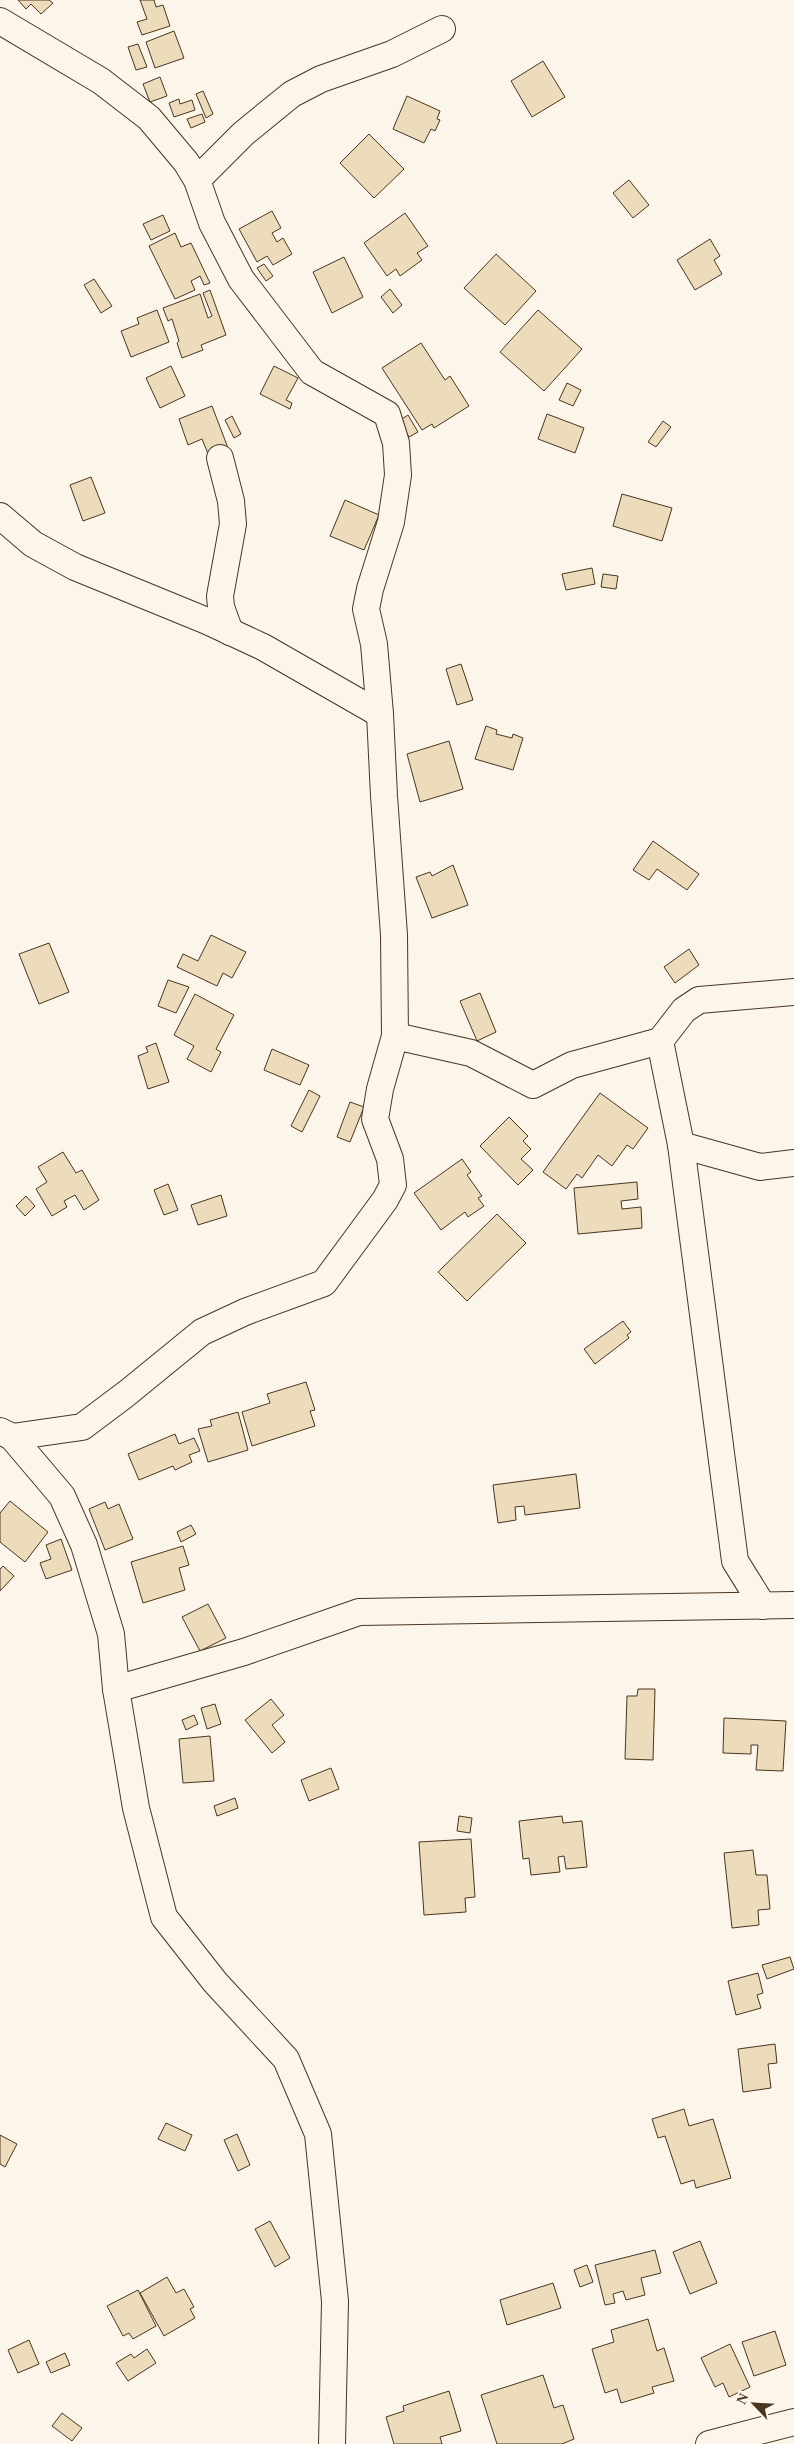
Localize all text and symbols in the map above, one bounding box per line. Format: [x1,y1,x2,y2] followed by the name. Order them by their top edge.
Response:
[729,2379,779,2429] north arrow
[734,2391,752,2406] text: N

